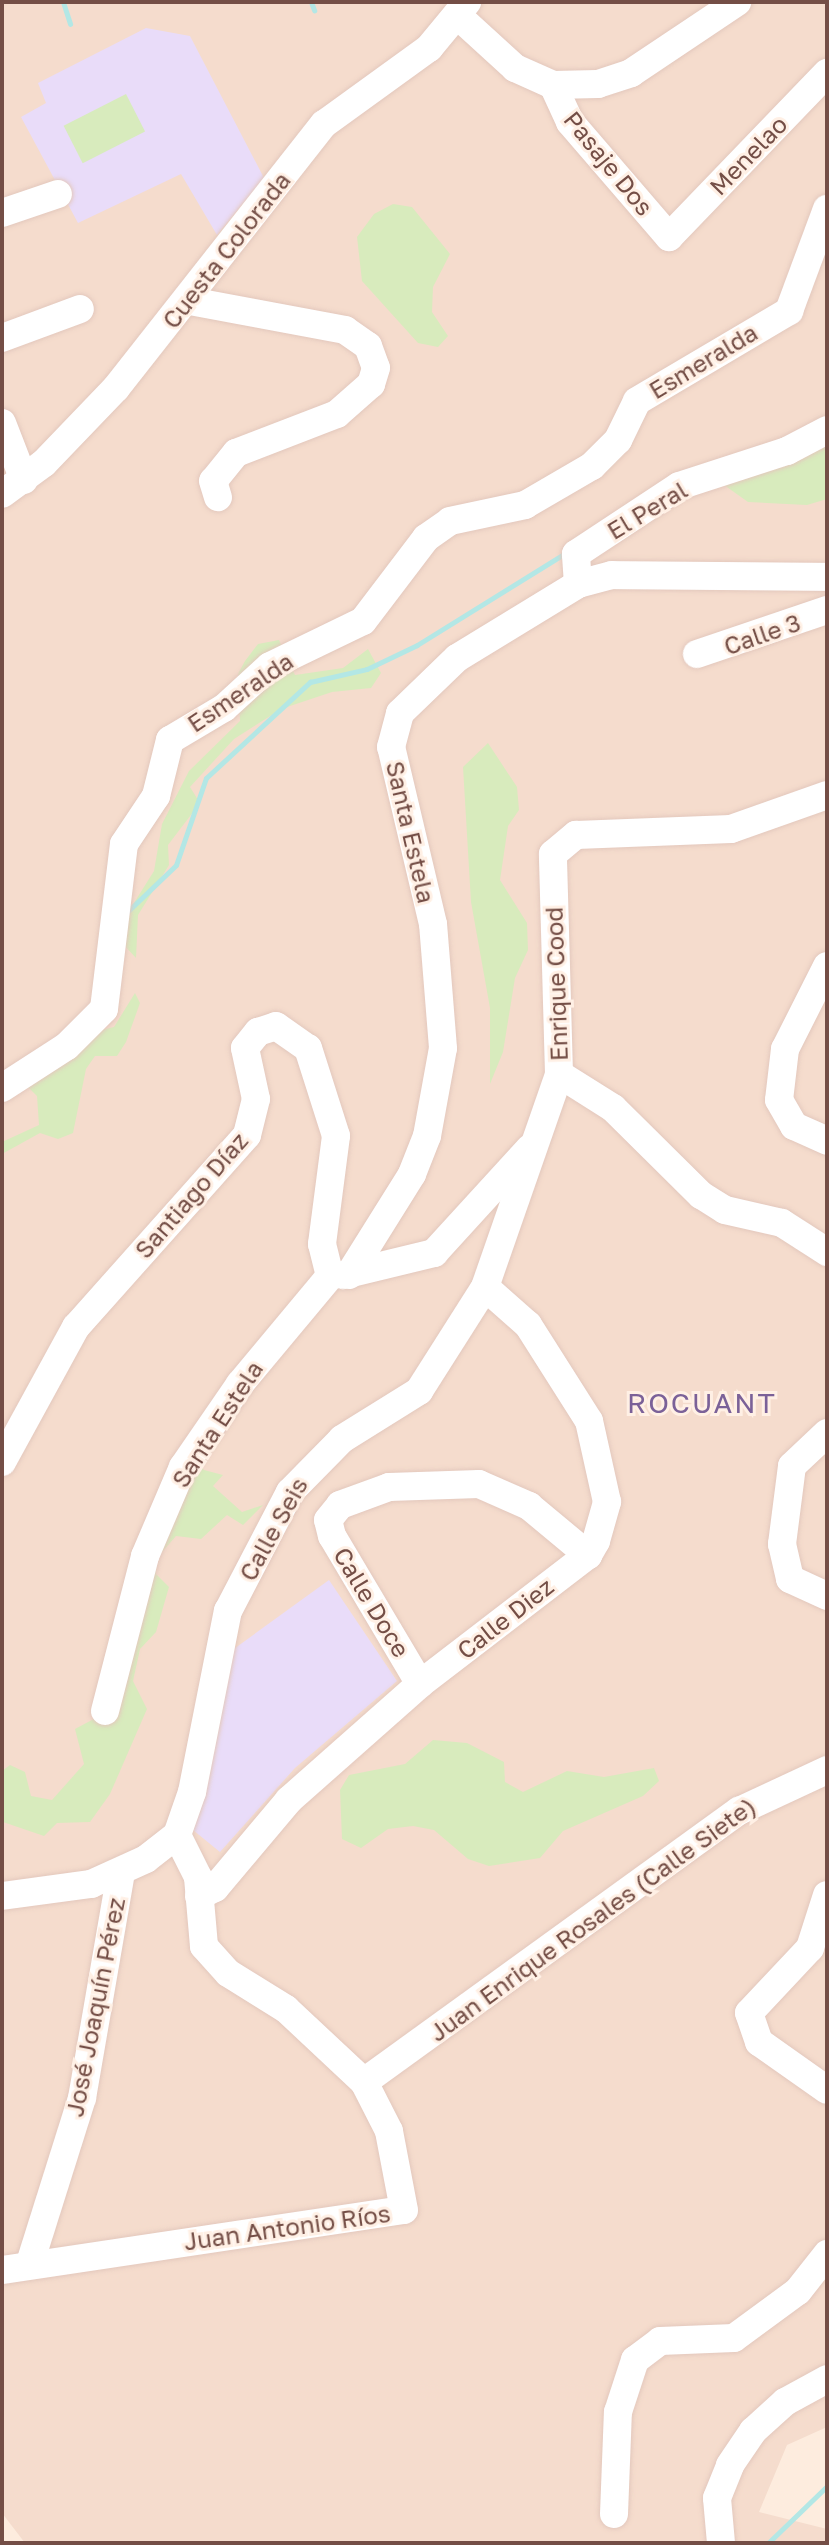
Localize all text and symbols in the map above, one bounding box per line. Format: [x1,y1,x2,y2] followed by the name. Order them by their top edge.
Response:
[558,105,660,221] street label: Pasaje Dos
[703,109,793,201] street label: Menelao
[156,166,296,334] street label: Cuesta Colorada
[644,318,762,404] street label: Esmeralda
[602,475,692,545] street label: El Peral
[720,608,804,660] street label: Calle 3
[182,646,298,738] street label: Esmeralda
[381,758,441,906] street label: Santa Estela
[539,906,573,1062] street label: Enrique Cood
[129,1126,253,1264] street label: Santiago Díaz
[166,1355,268,1493] street label: Santa Estela
[628,1386,776,1420] district label: ROCUANT
[233,1472,313,1586] street label: Calle Seis
[328,1542,416,1662] street label: Calle Doce
[451,1571,559,1665] street label: Calle Diez
[423,1791,761,2047] street label: Juan Enrique Rosales (Calle Siete)
[60,1895,130,2119] street label: José Joaquín Pérez
[182,2198,392,2256] street label: Juan Antonio Ríos

